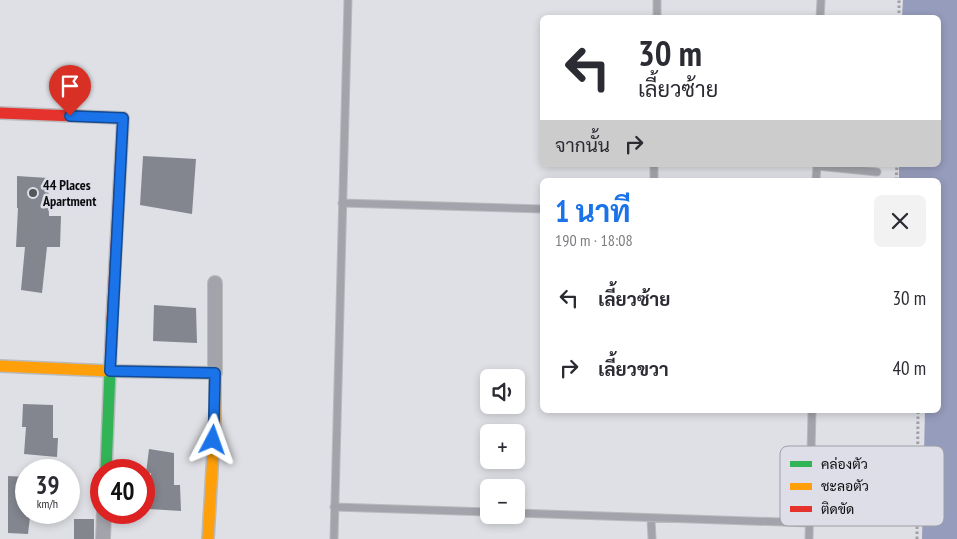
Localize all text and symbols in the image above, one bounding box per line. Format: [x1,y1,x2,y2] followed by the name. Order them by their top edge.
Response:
[638,30,702,76] text: 30 m
[555,35,620,100] icon: left
[49,65,91,116] pin
[56,72,84,100] icon: arrive
[638,75,718,103] text: เลี้ยวซ้าย
[620,130,648,158] icon: right
[555,133,610,157] text: จากนั้น
[42,176,96,210] place label: 44 Places Apartment
[27,187,39,199] marker: 44 Places Apartment
[555,191,631,230] text: 1 นาที
[874,195,926,247] button: close
[555,230,633,250] text: 190 m · 18:08
[555,284,583,312] icon: left
[893,286,926,310] text: 30 m
[598,287,670,311] text: เลี้ยวซ้าย
[555,354,583,382] icon: right
[893,356,926,380] text: 40 m
[598,357,669,381] text: เลี้ยวขวา
[480,369,525,524] map controls
[480,369,525,414] button: sound
[186,413,238,465] position arrow
[480,424,525,469] button: +
[780,446,944,526] legend
[821,455,868,473] text: คล่องตัว
[90,459,155,524] speed limit sign: 40
[36,469,59,501] text: 39
[821,477,869,495] text: ชะลอตัว
[480,479,525,524] button: −
[37,496,58,511] text: km/h
[821,500,854,518] text: ติดขัด

